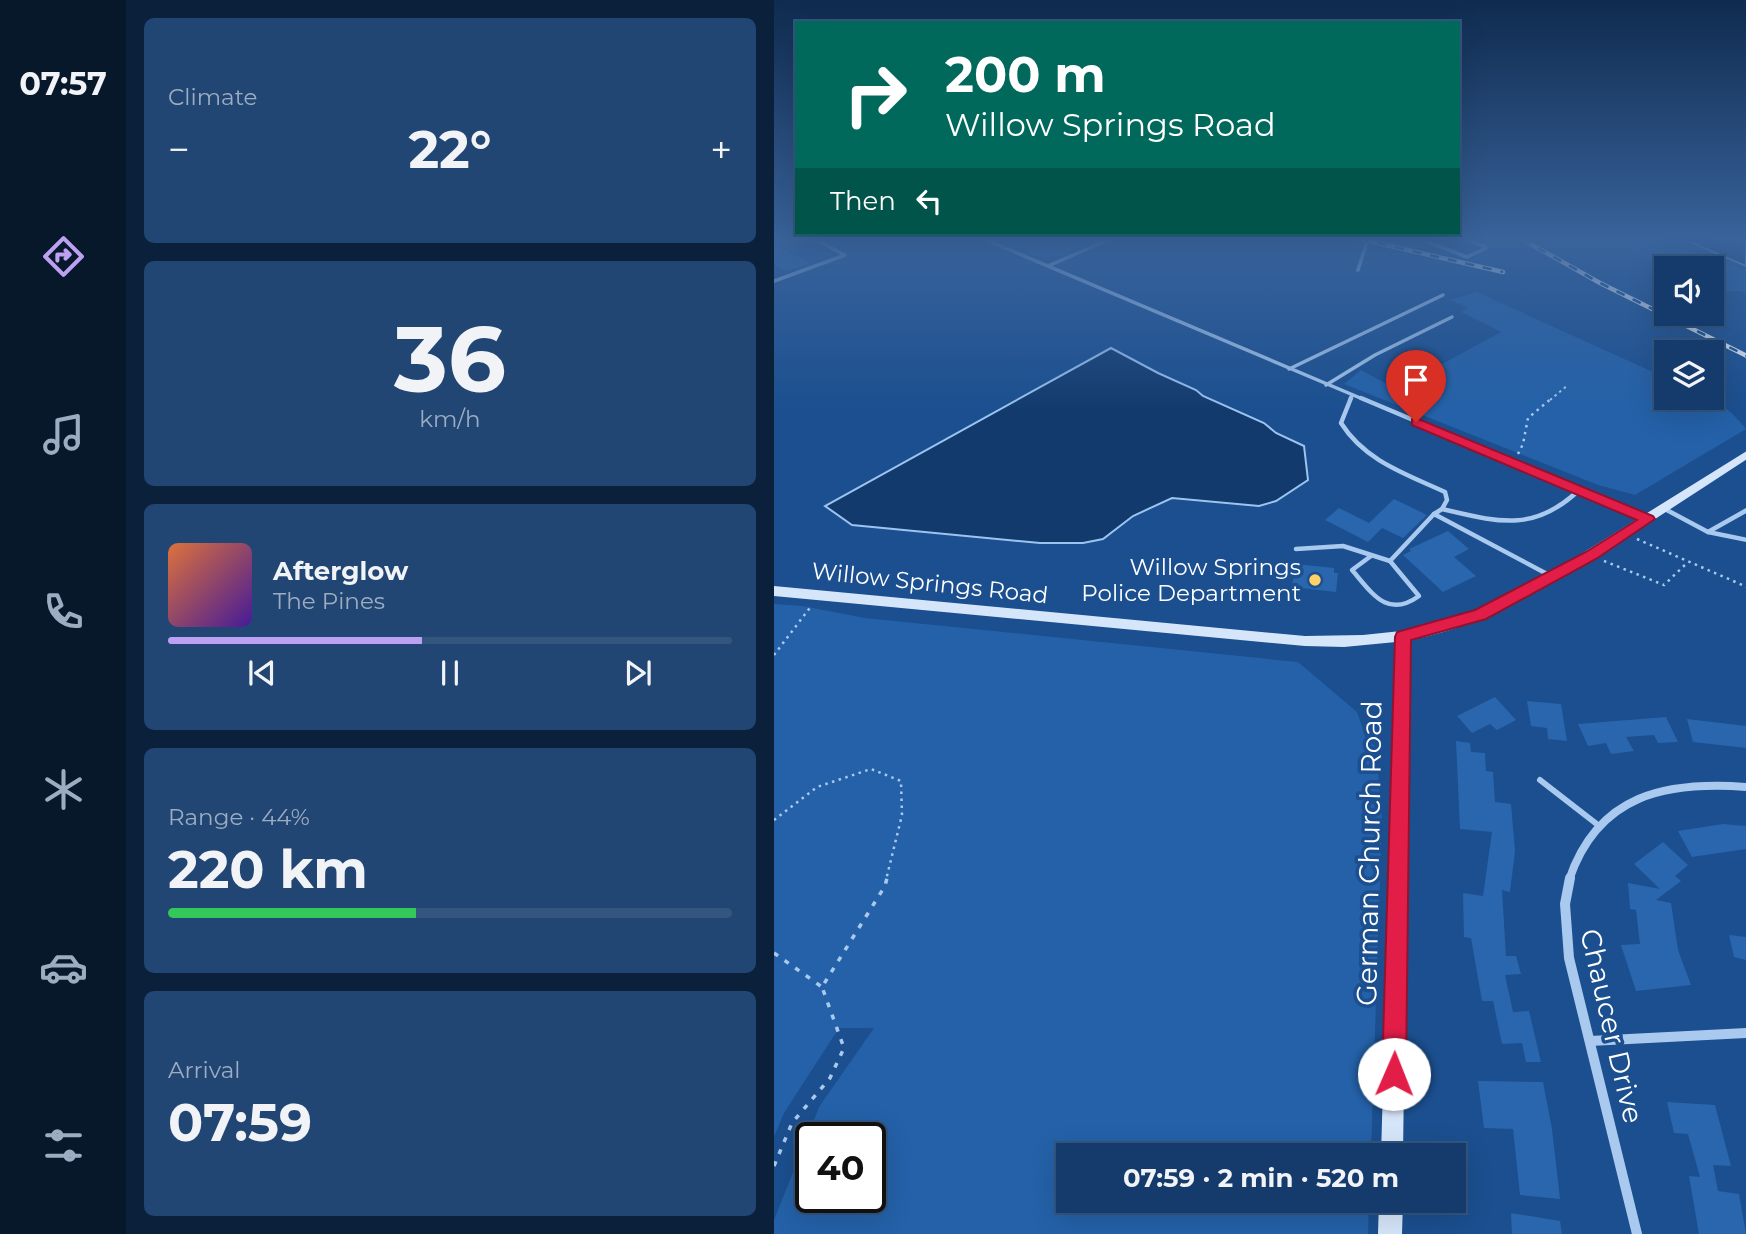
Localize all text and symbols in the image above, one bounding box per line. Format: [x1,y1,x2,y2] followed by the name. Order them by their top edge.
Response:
[945,45,1106,104] text: 200 m
[830,49,921,140] icon: right
[19,64,107,103] text: 07:57
[168,83,257,111] text: Climate
[945,105,1276,144] text: Willow Springs Road
[408,118,492,181] text: 22°
[168,126,190,173] text: −
[710,126,732,173] text: +
[910,182,948,220] icon: left
[830,185,896,217] text: Then
[39,232,88,281] icon: directions
[1654,256,1724,410] map controls
[1654,256,1724,326] button: sound
[394,304,506,415] text: 36
[1654,340,1724,410] button: layers
[1386,350,1446,422] pin
[1397,361,1435,399] icon: arrive
[419,405,481,433] text: km/h
[39,410,88,459] icon: music
[1081,553,1301,607] place label: Willow Springs Police Department
[273,555,408,587] text: Afterglow
[810,557,1050,609] street label: Willow Springs Road
[1307,572,1323,588] marker: Willow Springs Police Department
[39,587,88,636] icon: phone
[273,587,385,615] text: The Pines
[243,654,281,692] icon: previous
[431,654,469,692] icon: pause
[619,654,657,692] icon: next
[1349,700,1389,1006] street label: German Church Road
[39,765,88,814] icon: climate
[168,803,310,831] text: Range · 44%
[168,838,368,901] text: 220 km
[1573,925,1651,1127] street label: Chaucer Drive
[39,943,88,992] icon: car
[1357,1037,1431,1111] position arrow
[168,1056,241,1084] text: Arrival
[168,1091,312,1154] text: 07:59
[39,1121,88,1170] icon: filters
[795,1122,886,1213] speed limit sign: 40
[1123,1162,1399,1194] text: 07:59 · 2 min · 520 m

